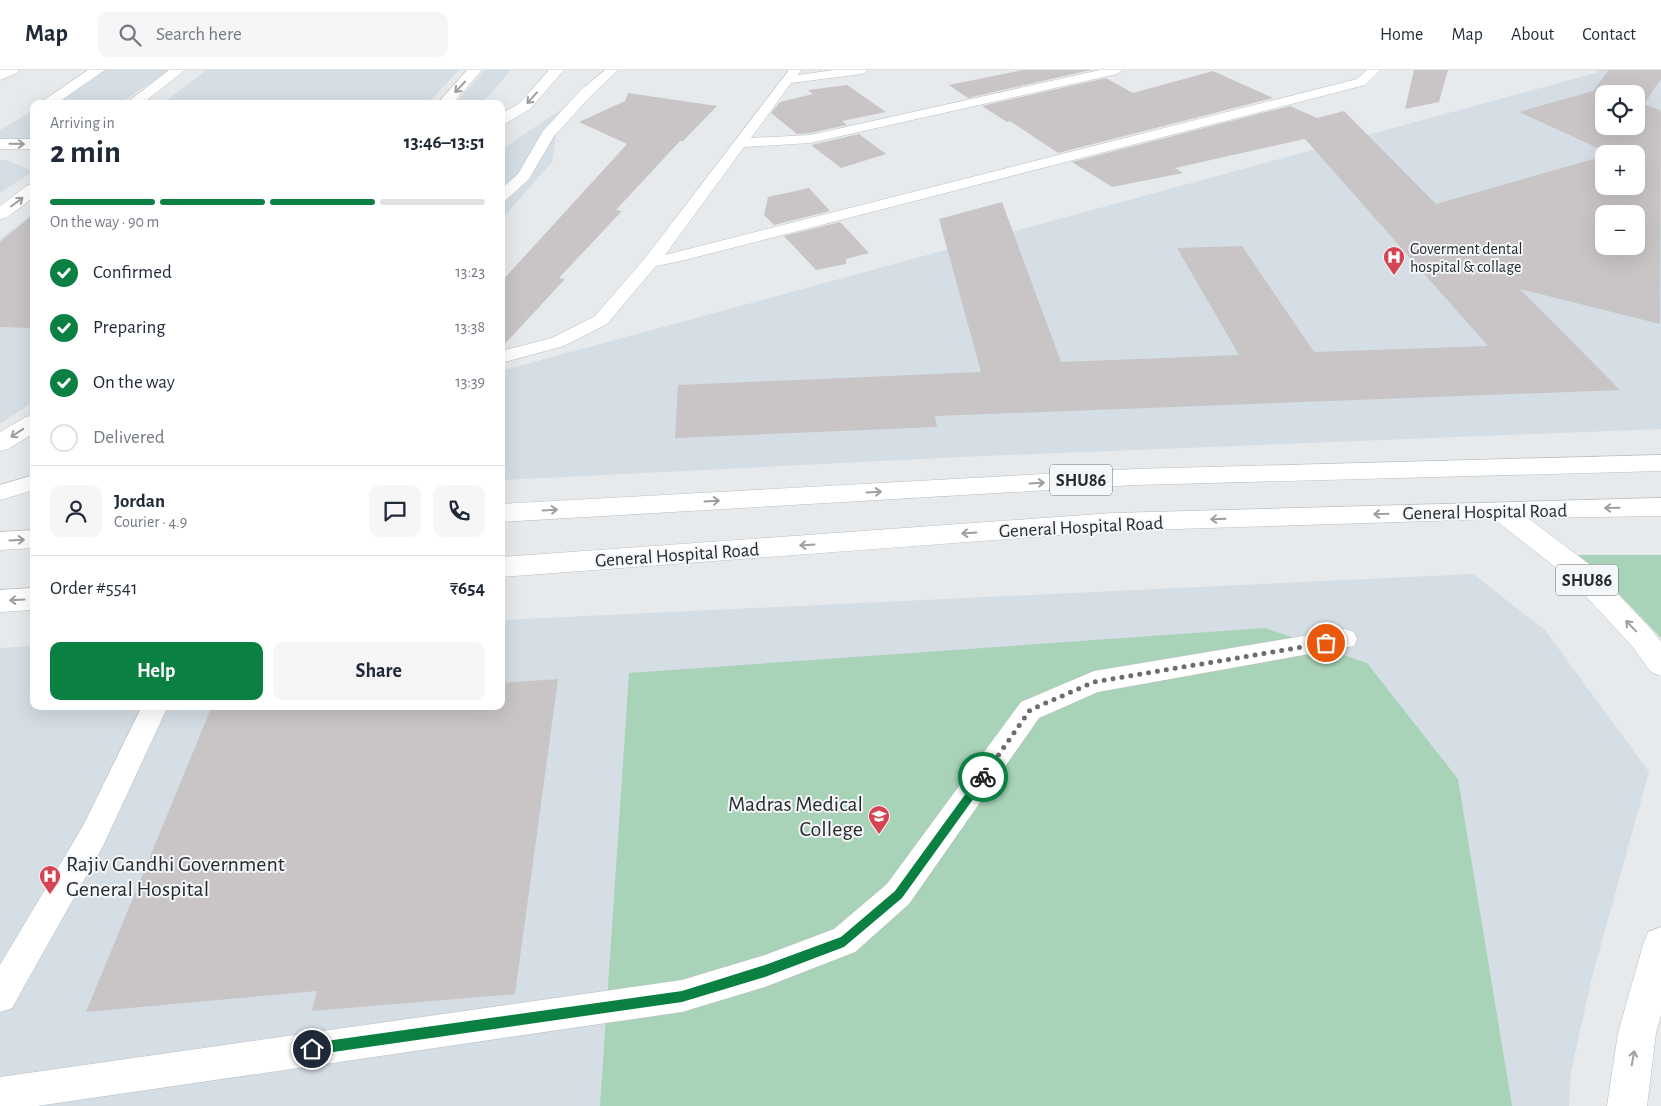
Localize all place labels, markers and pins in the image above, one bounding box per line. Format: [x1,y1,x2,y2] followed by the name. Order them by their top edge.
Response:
[1410,241,1523,275] place label: Goverment dental hospital & collage
[1382,245,1406,276] hospital icon: Goverment dental hospital & collage
[1305,622,1347,664] pin
[728,793,863,840] place label: Madras Medical College
[867,804,891,835] school or university icon: Madras Medical College
[66,853,285,900] place label: Rajiv Gandhi Government General Hospital
[38,864,62,895] hospital icon: Rajiv Gandhi Government General Hospital
[291,1028,333,1070] pin

